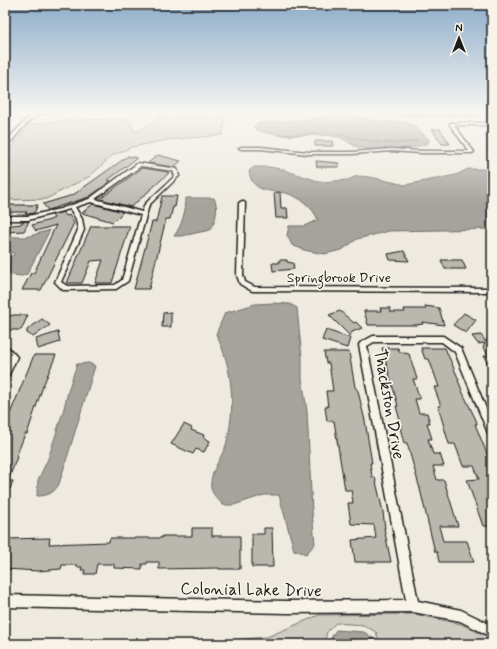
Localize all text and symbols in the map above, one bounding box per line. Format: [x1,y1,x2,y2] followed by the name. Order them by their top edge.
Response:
[439,18,479,58] north arrow
[455,22,463,36] text: N
[287,269,391,289] street label: Springbrook Drive
[368,347,410,461] street label: Thackston Drive
[180,578,322,602] street label: Colonial Lake Drive

